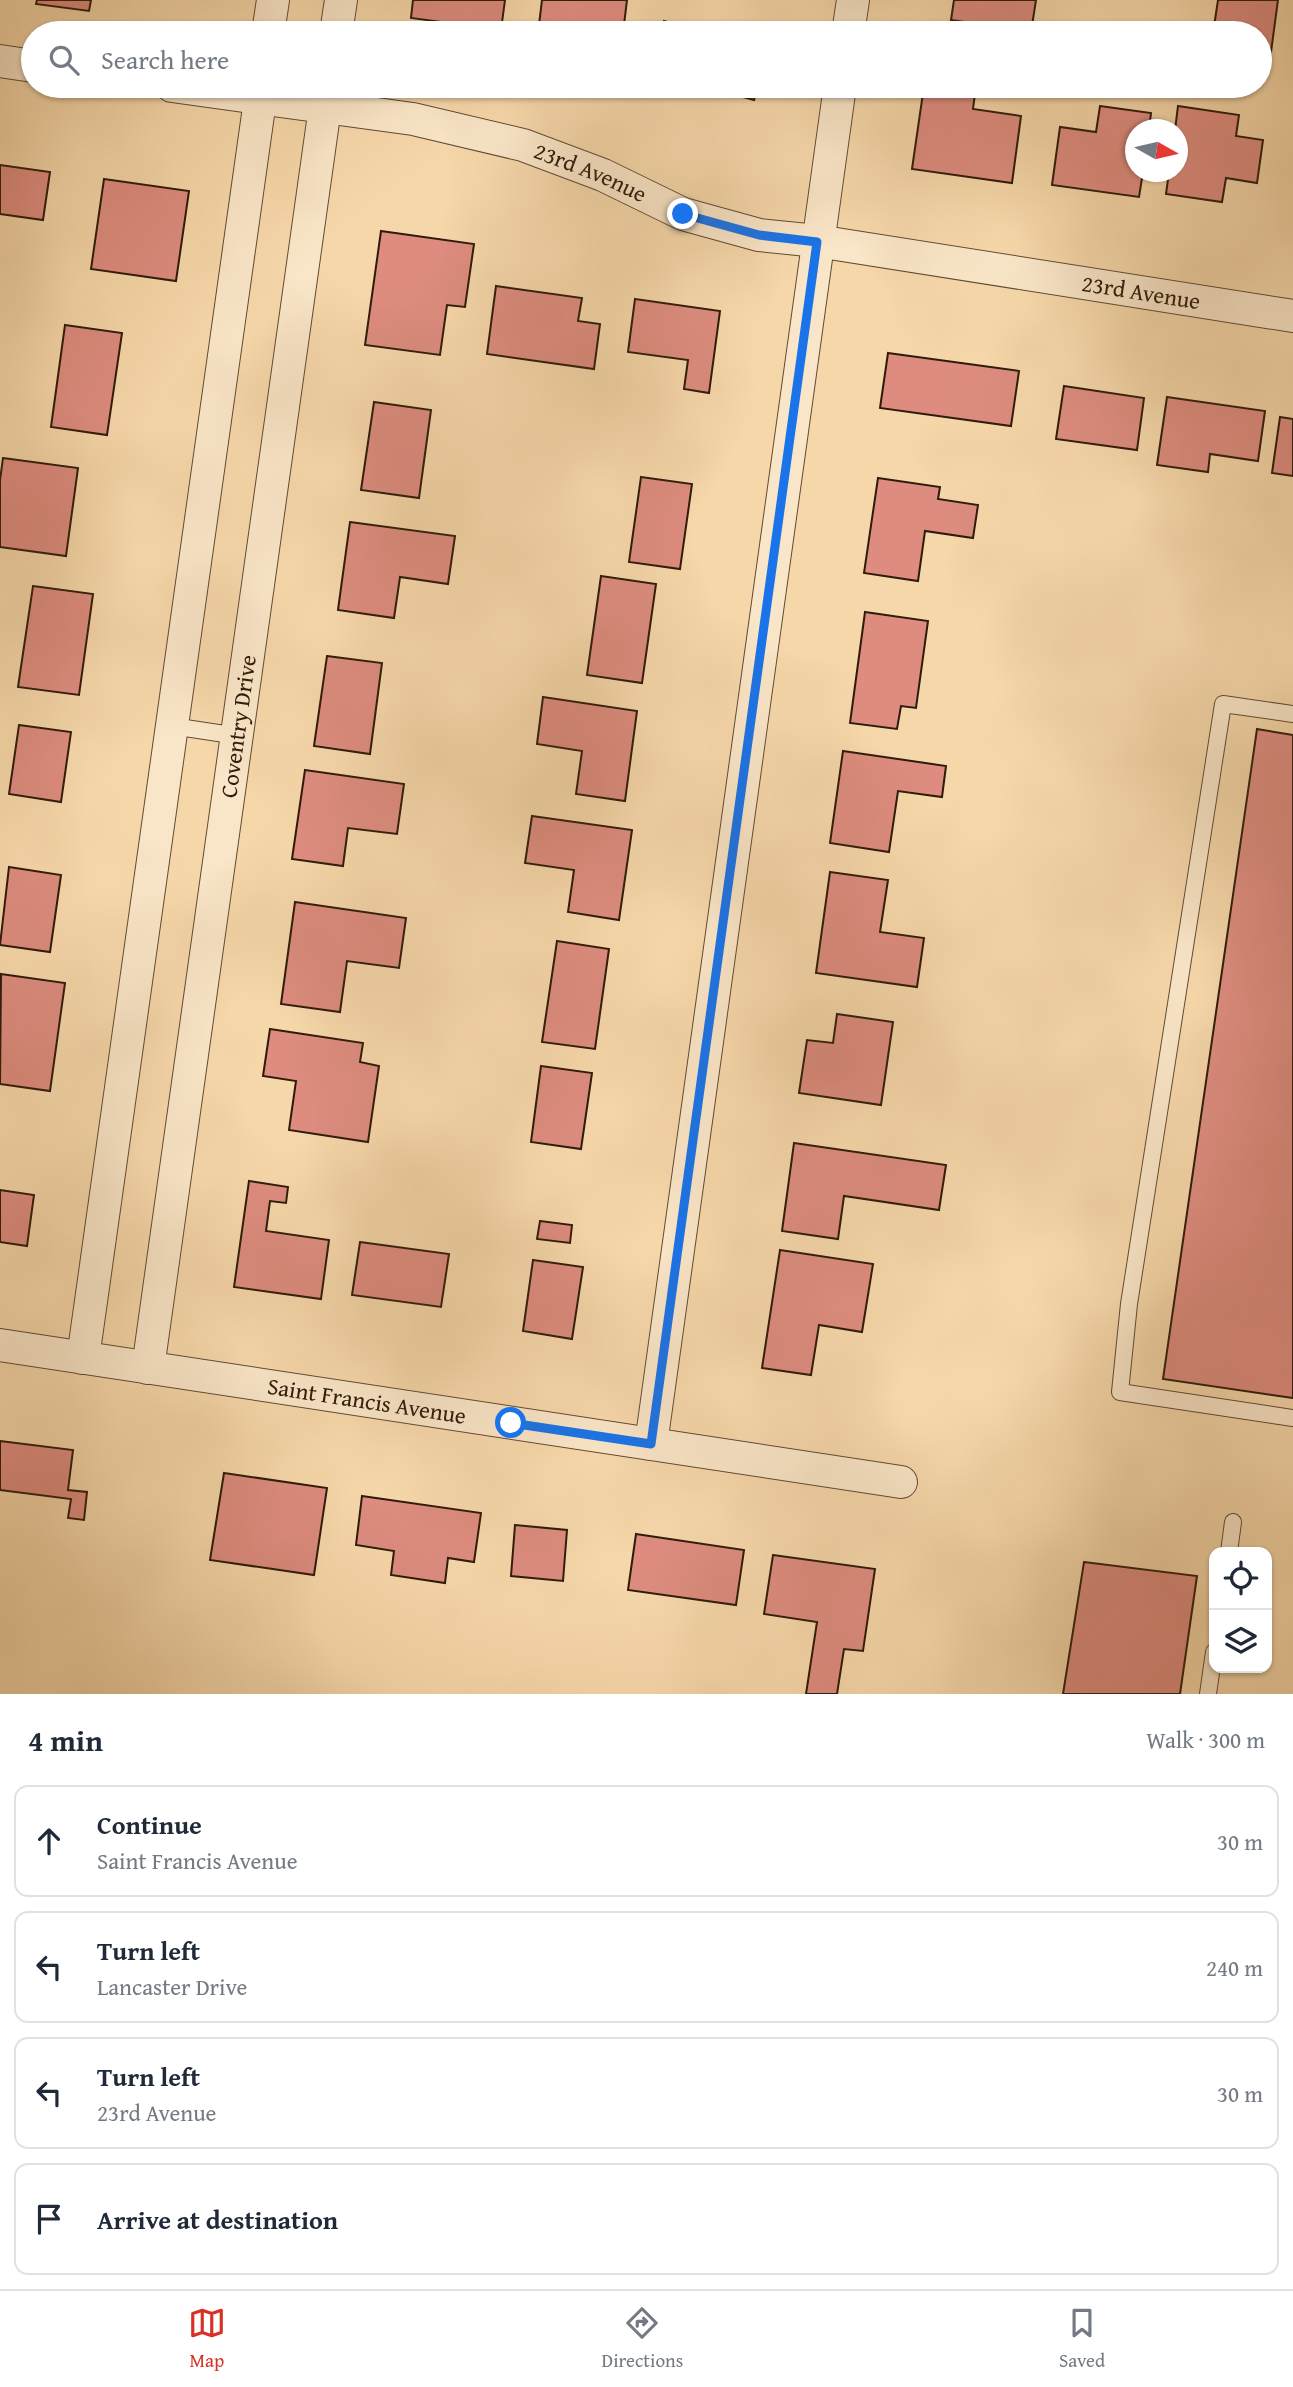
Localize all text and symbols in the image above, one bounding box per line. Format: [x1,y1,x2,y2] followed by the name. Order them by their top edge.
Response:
[21,21,1272,98] search box
[101,40,229,79] text: Search here
[45,41,83,79] icon: search
[1125,119,1188,182] north arrow
[530,134,653,210] street label: 23rd Avenue
[667,198,698,229] route end
[1080,266,1203,317] street label: 23rd Avenue
[211,653,264,800] street label: Coventry Drive
[265,1369,468,1432] street label: Saint Francis Avenue
[495,1407,526,1438] route start
[1209,1547,1272,1673] map controls
[1209,1547,1272,1610] button: locate
[1209,1610,1272,1673] button: layers
[28,1718,103,1762] text: 4 min
[1146,1723,1265,1756] text: Walk · 300 m
[97,1805,202,1844] text: Continue
[30,1822,68,1860] icon: ahead
[1217,1825,1263,1858] text: 30 m
[97,1844,297,1877] text: Saint Francis Avenue
[97,1931,200,1970] text: Turn left
[30,1948,68,1986] icon: left
[1206,1951,1263,1984] text: 240 m
[97,1970,247,2003] text: Lancaster Drive
[97,2057,200,2096] text: Turn left
[30,2074,68,2112] icon: left
[1217,2077,1263,2110] text: 30 m
[97,2096,216,2129] text: 23rd Avenue
[30,2200,68,2238] icon: arrive
[97,2200,338,2239] text: Arrive at destination
[188,2304,226,2374] tab: Map
[602,2304,683,2374] tab: Directions
[1059,2304,1105,2374] tab: Saved

